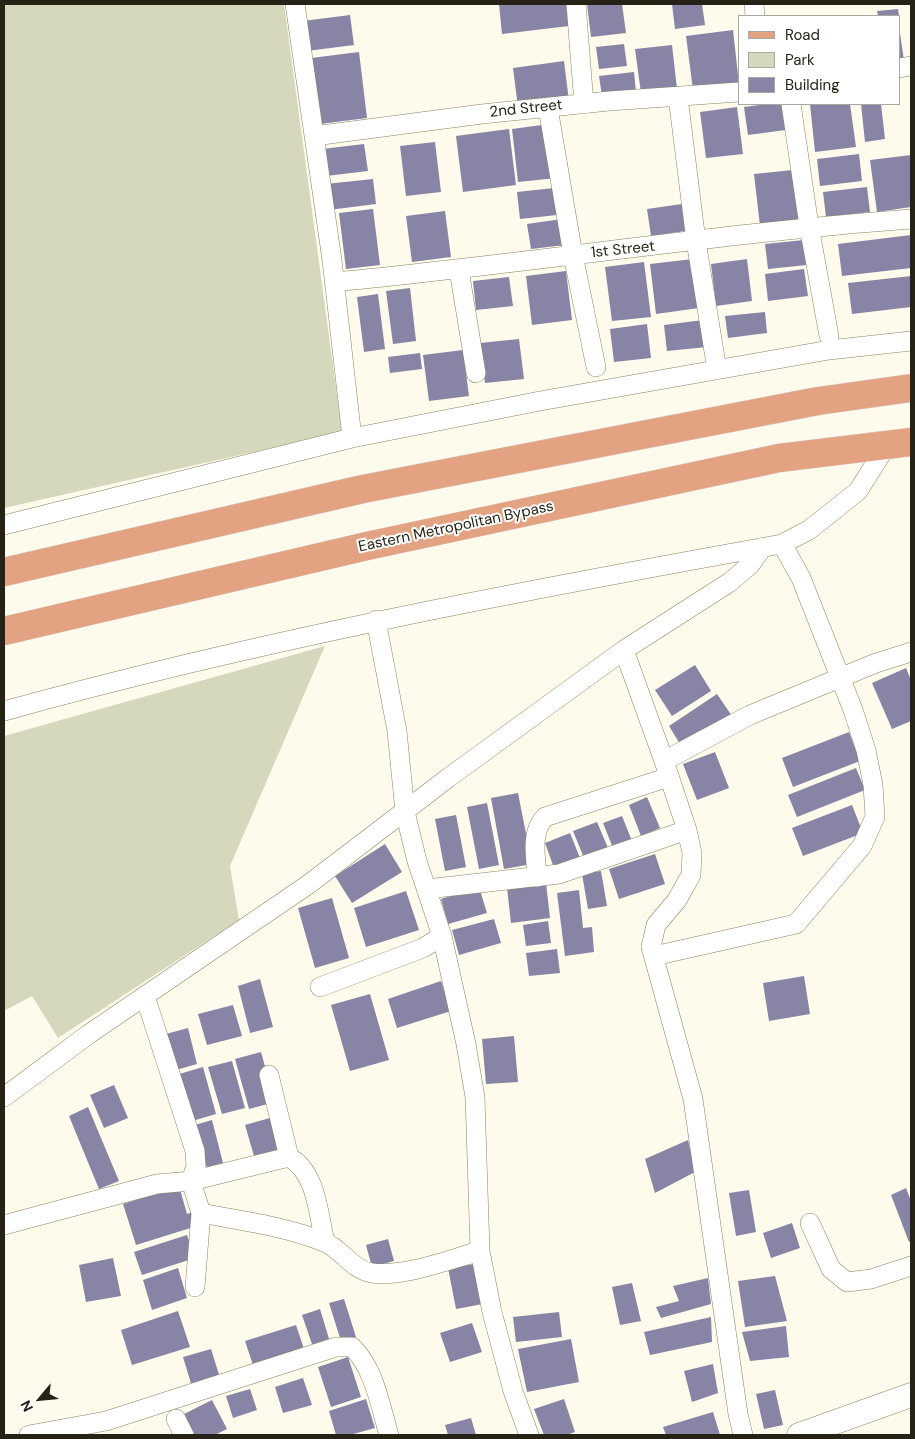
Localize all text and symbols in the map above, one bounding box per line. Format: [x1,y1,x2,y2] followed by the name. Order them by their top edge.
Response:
[738,15,900,105] legend
[785,25,820,45] text: Road
[785,50,815,70] text: Park
[785,75,840,95] text: Building
[489,96,563,122] street label: 2nd Street
[590,238,656,262] street label: 1st Street
[357,498,555,556] street label: Eastern Metropolitan Bypass
[15,1374,65,1424] north arrow
[16,1397,37,1415] text: N

